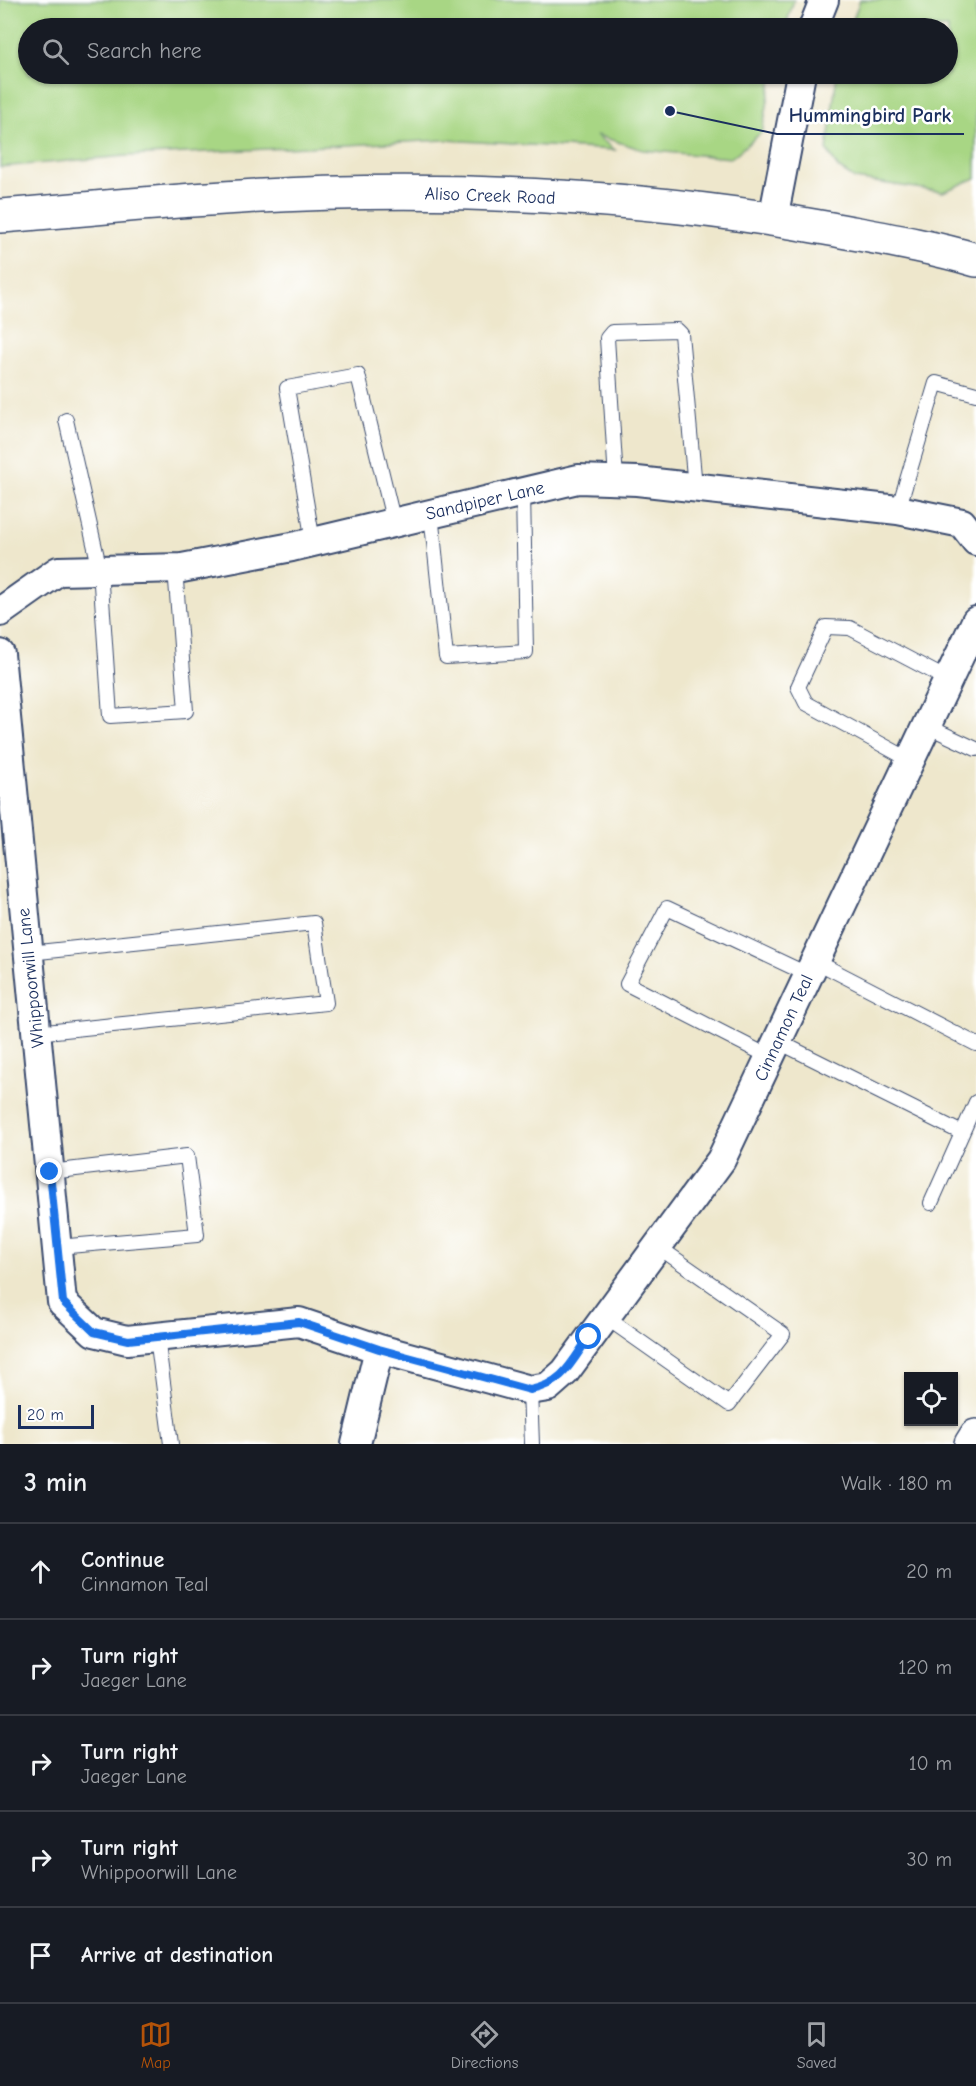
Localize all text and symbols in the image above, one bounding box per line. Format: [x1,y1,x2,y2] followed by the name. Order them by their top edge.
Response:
[18,18,958,84] search box
[39,35,72,68] icon: search
[87,38,202,64] text: Search here
[777,96,964,134] callout: Hummingbird Park
[789,104,952,127] text: Hummingbird Park
[424,183,556,209] street label: Aliso Creek Road
[424,477,546,525] street label: Sandpiper Lane
[13,907,49,1049] street label: Whippoorwill Lane
[750,971,818,1085] street label: Cinnamon Teal
[36,1158,62,1184] route end
[575,1323,601,1349] route start
[904,1372,958,1426] map controls
[904,1372,958,1426] button: locate
[18,1402,94,1430] scale bar
[27,1406,64,1424] text: 20 m
[24,1468,87,1498] text: 3 min
[841,1472,952,1495] text: Walk · 180 m
[81,1547,164,1573] text: Continue
[24,1555,57,1588] icon: ahead
[906,1560,952,1583] text: 20 m
[81,1573,209,1596] text: Cinnamon Teal
[81,1643,178,1669] text: Turn right
[24,1651,57,1684] icon: right
[898,1656,952,1679] text: 120 m
[81,1669,187,1692] text: Jaeger Lane
[81,1739,178,1765] text: Turn right
[24,1747,57,1780] icon: right
[909,1752,952,1775] text: 10 m
[81,1765,187,1788] text: Jaeger Lane
[81,1835,178,1861] text: Turn right
[24,1843,57,1876] icon: right
[906,1848,952,1871] text: 30 m
[81,1861,237,1884] text: Whippoorwill Lane
[24,1939,57,1972] icon: arrive
[81,1942,273,1968] text: Arrive at destination
[139,2018,172,2072] tab: Map
[451,2018,518,2072] tab: Directions
[797,2018,837,2072] tab: Saved

